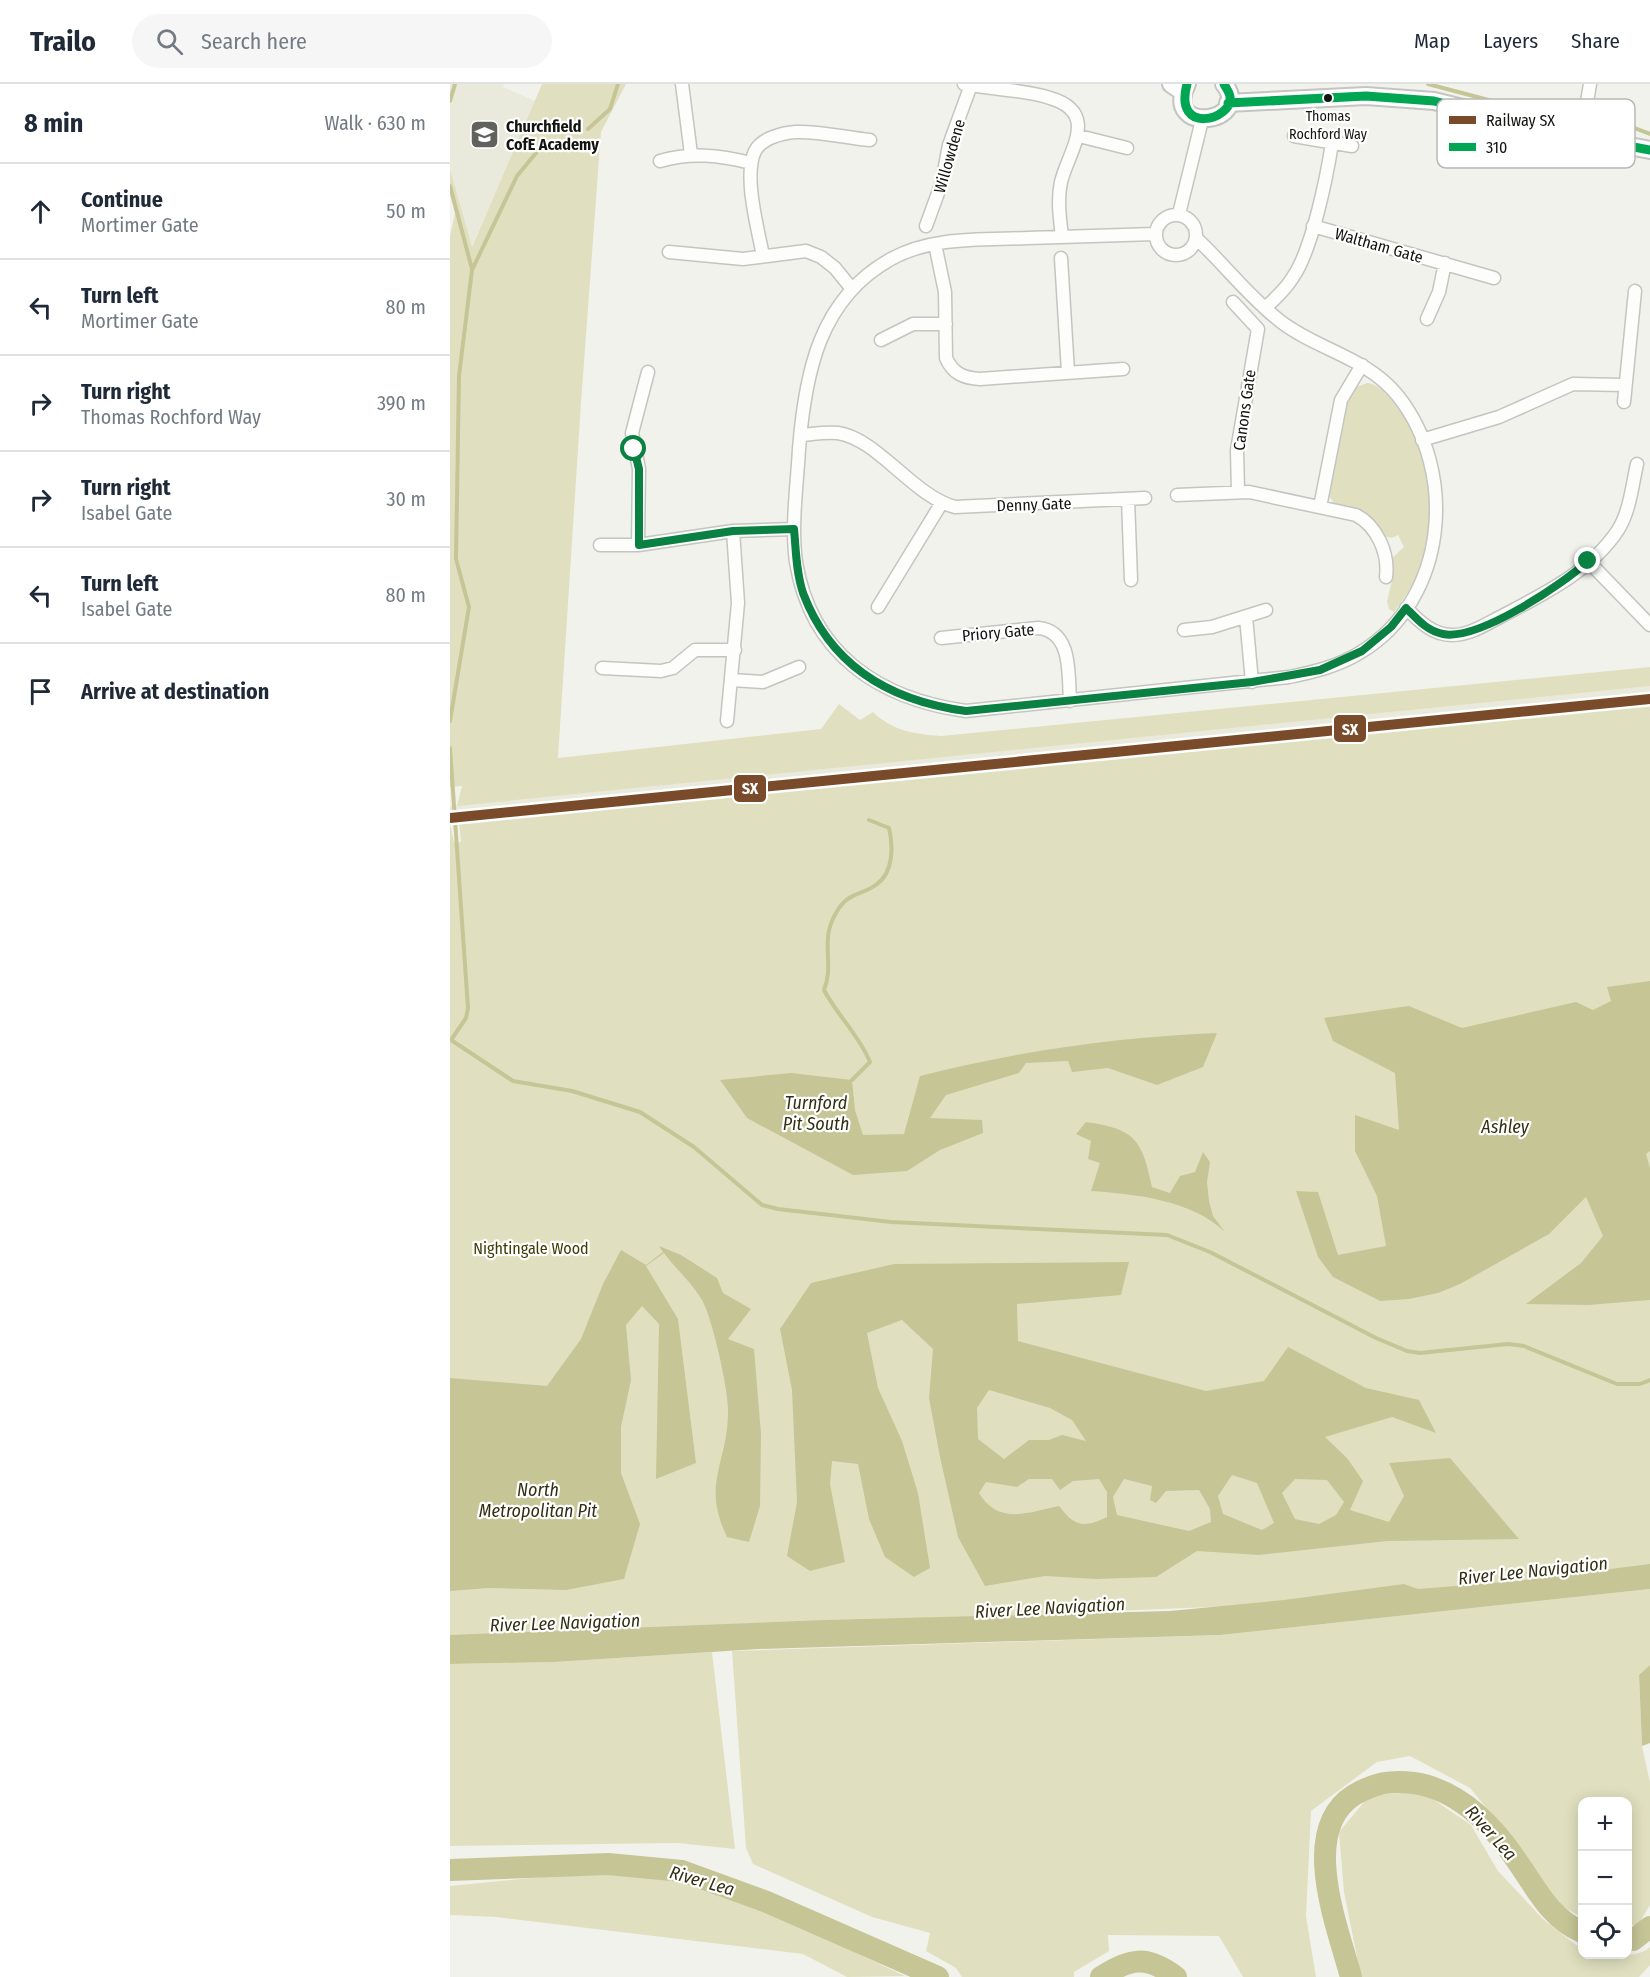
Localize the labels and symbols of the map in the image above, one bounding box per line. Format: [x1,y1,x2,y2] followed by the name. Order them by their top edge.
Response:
[1322,92,1334,104] marker: Thomas Rochford Way
[1437,99,1635,168] legend
[1289,108,1368,143] place label: Thomas Rochford Way
[1486,111,1555,130] text: Railway SX
[506,117,599,154] place label: Churchfield CofE Academy
[930,117,969,195] street label: Willowdene
[469,119,501,151] school or university icon: Churchfield CofE Academy
[1486,138,1507,157] text: 310
[1333,224,1425,267] street label: Waltham Gate
[1229,368,1260,452] street label: Canons Gate
[620,435,646,461] route start
[996,494,1072,515] street label: Denny Gate
[1574,547,1600,573] route end
[961,620,1035,645] street label: Priory Gate
[1333,714,1367,743] line badge: SX
[1342,720,1359,739] text: SX
[733,774,767,803] line badge: SX
[742,779,759,798] text: SX
[783,1092,849,1135] water label: Turnford Pit South
[1480,1116,1530,1138] water label: Ashley
[473,1239,589,1258] park label: Nightingale Wood
[479,1479,597,1522] water label: North Metropolitan Pit
[1457,1552,1609,1590] water label: River Lee Navigation
[974,1593,1126,1623] water label: River Lee Navigation
[489,1609,641,1637] water label: River Lee Navigation
[1461,1801,1521,1865] water label: River Lea
[667,1861,737,1901] water label: River Lea

